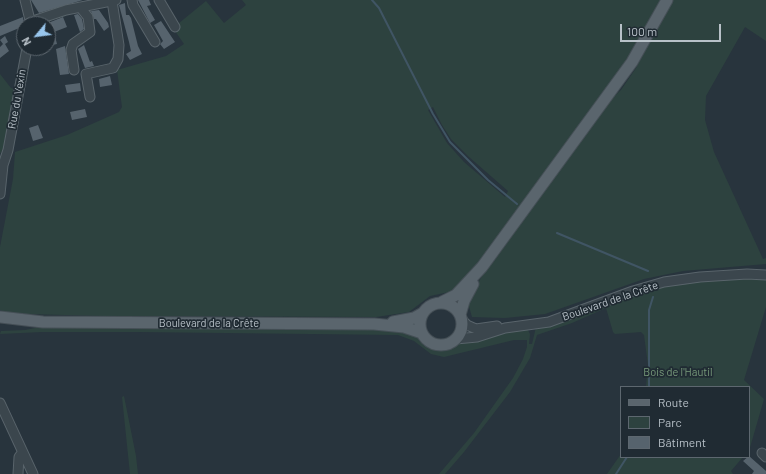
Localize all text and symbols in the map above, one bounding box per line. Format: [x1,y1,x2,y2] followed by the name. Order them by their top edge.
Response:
[16,16,56,56] north arrow
[622,16,723,42] scale bar
[627,24,657,38] text: 100 m
[18,35,33,48] text: N
[5,68,29,130] street label: Rue du Vexin
[560,278,660,324] street label: Boulevard de la Crête
[159,316,259,330] street label: Boulevard de la Crête
[643,365,713,379] park label: Bois de l'Hautil
[620,386,750,458] legend
[658,395,689,409] text: Route
[658,415,682,429] text: Parc
[658,435,706,449] text: Bâtiment

